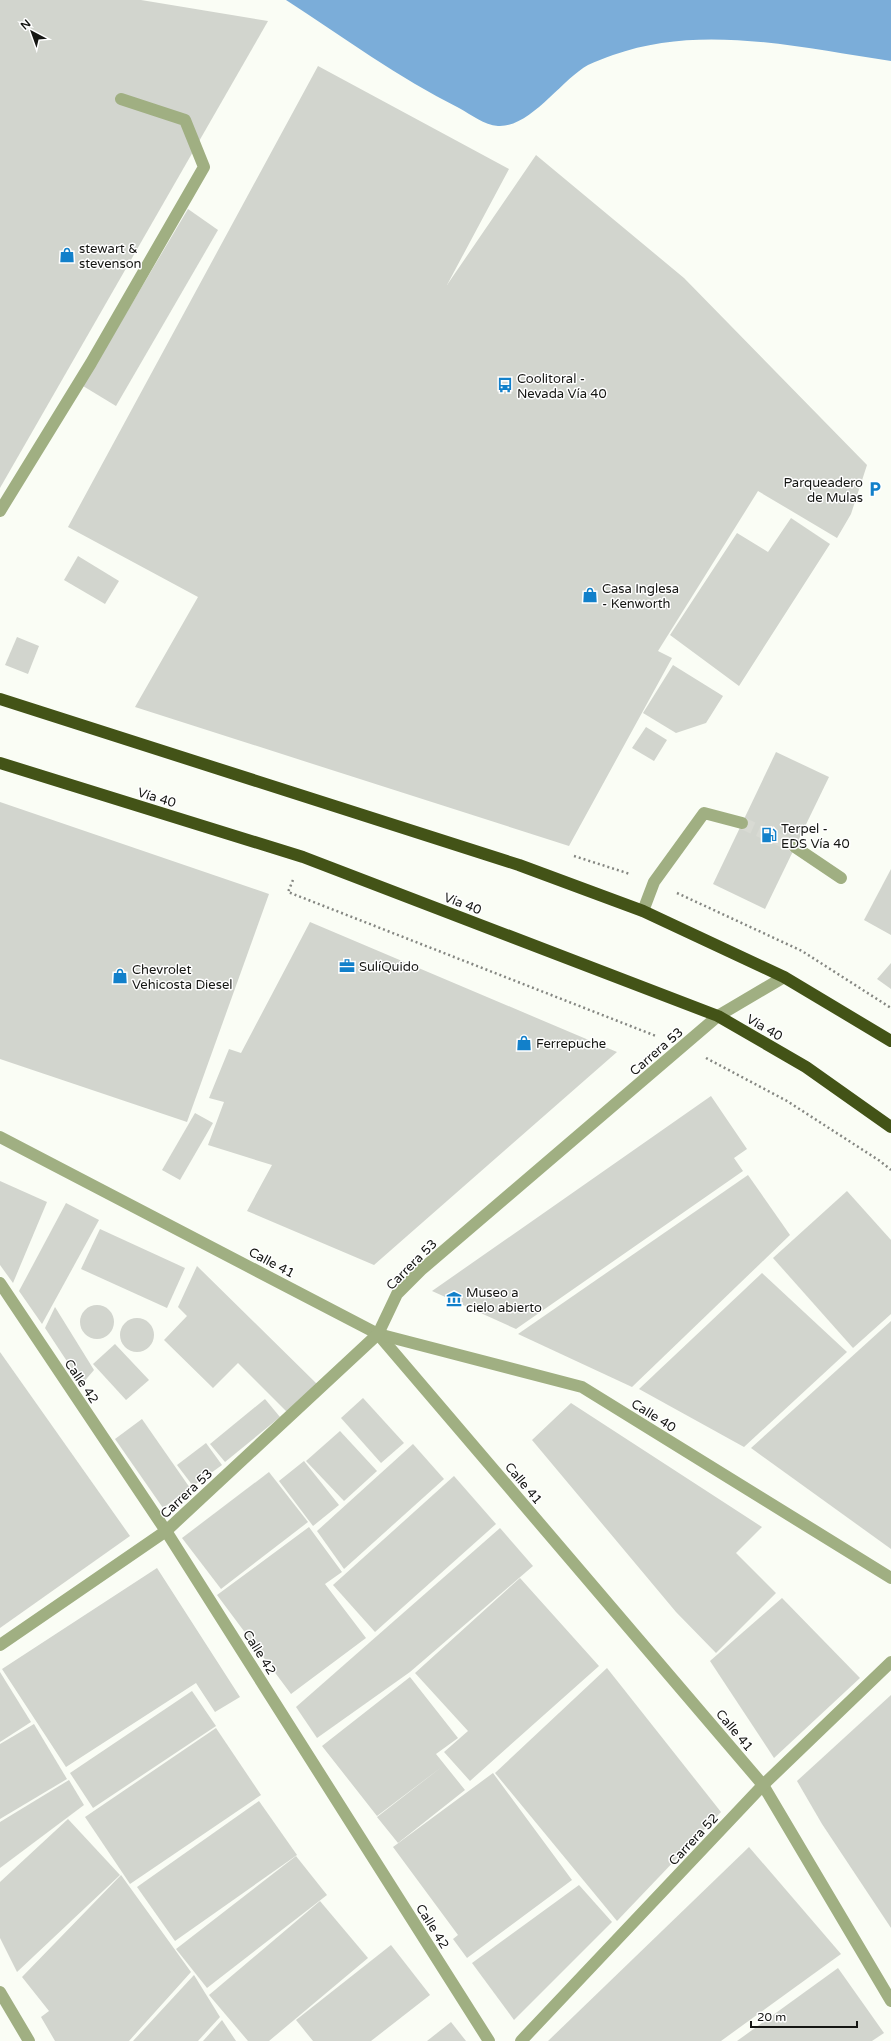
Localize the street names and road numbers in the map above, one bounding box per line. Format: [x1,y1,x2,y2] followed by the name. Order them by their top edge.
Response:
[136,785,178,811] street label: Vía 40
[441,889,484,918] street label: Vía 40
[744,1011,785,1045] street label: Vía 40
[627,1024,687,1079] street label: Carrera 53
[383,1236,441,1294] street label: Carrera 53
[246,1244,297,1282] street label: Calle 41
[61,1356,102,1407] street label: Calle 42
[628,1396,679,1436] street label: Calle 40
[501,1459,545,1508] street label: Calle 41
[157,1466,216,1522] street label: Carrera 53
[239,1627,279,1678] street label: Calle 42
[712,1706,756,1755] street label: Calle 41
[666,1810,722,1869] street label: Carrera 52
[412,1901,452,1952] street label: Calle 42

